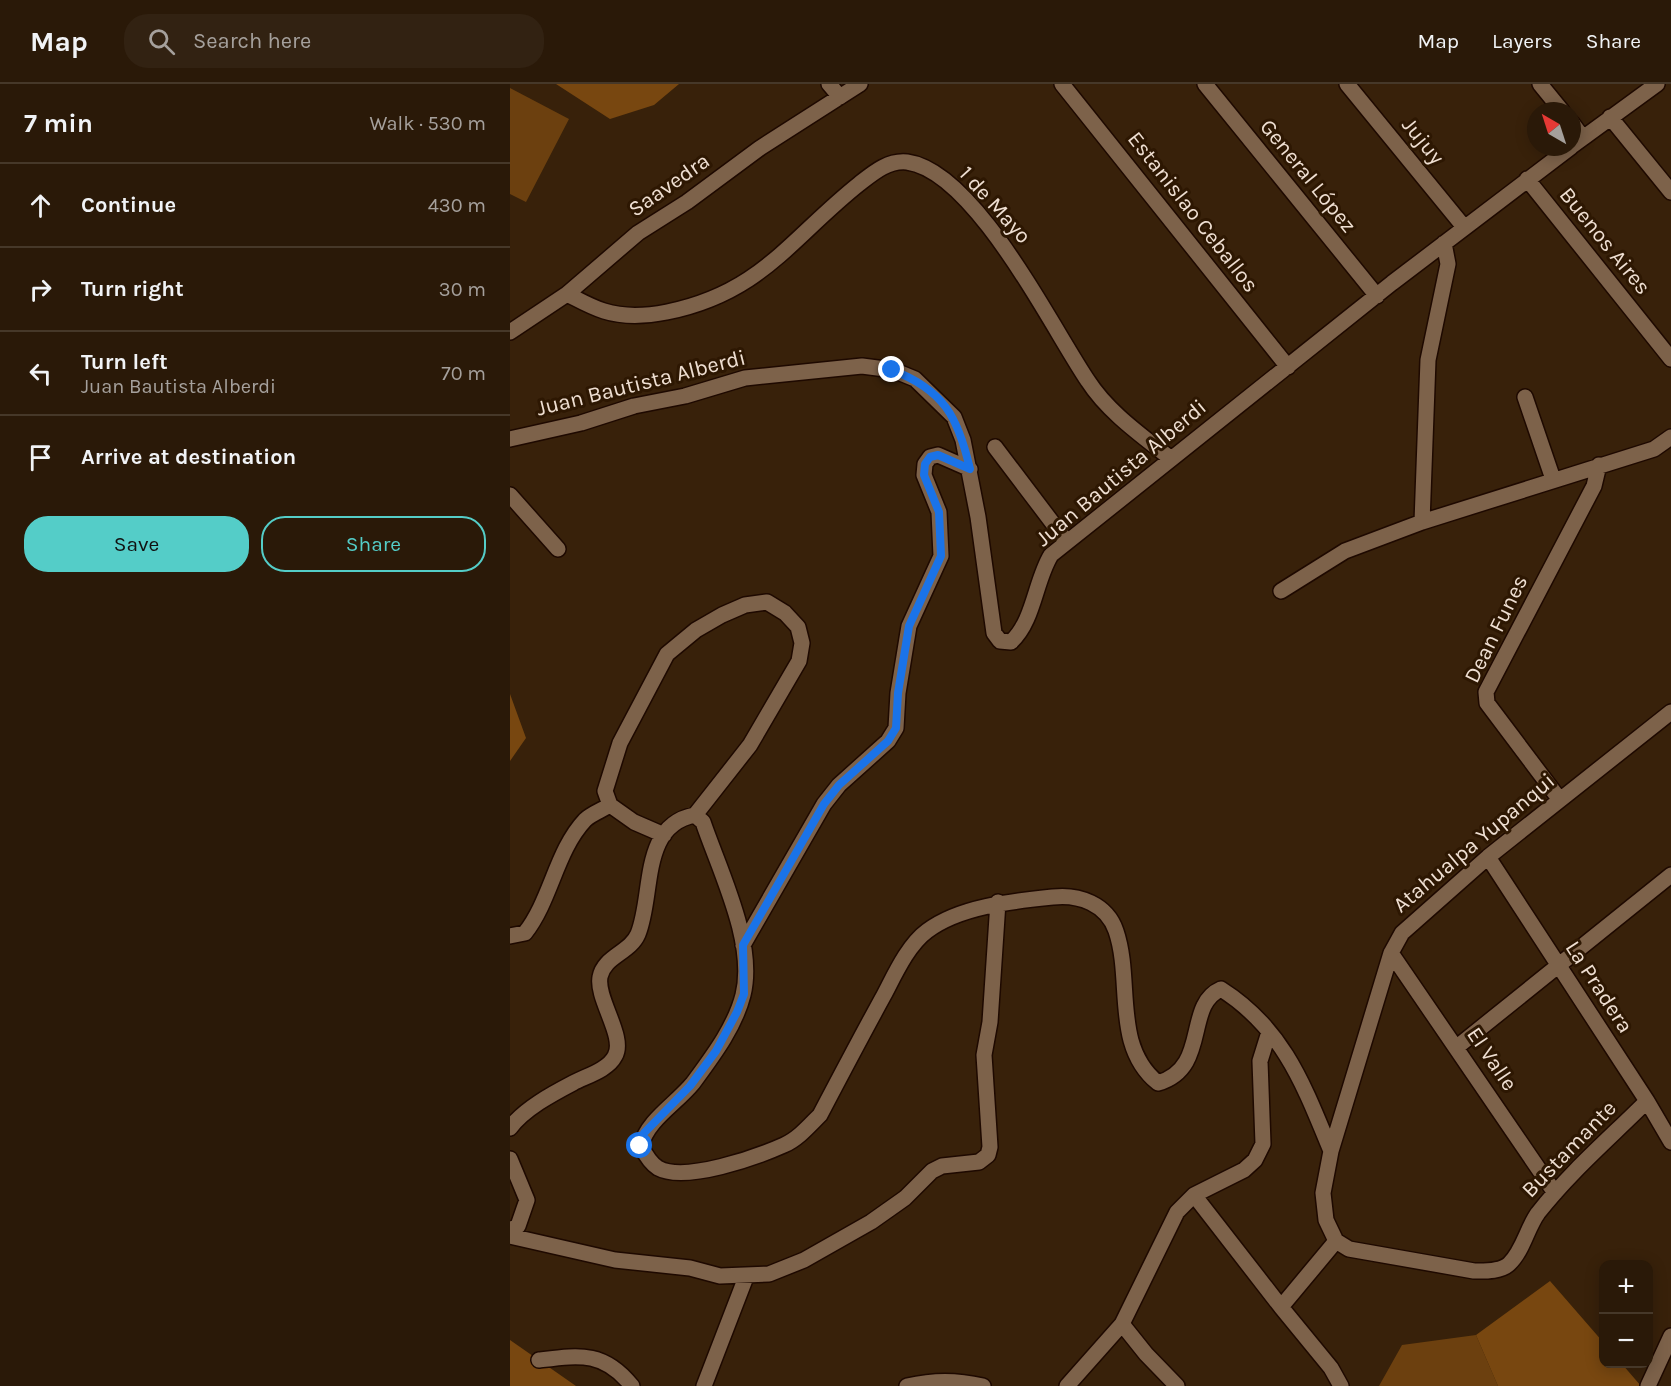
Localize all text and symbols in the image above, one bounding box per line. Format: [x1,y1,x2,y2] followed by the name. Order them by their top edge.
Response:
[124,14,544,68] search box
[30,25,88,58] text: Map
[145,25,178,58] icon: search
[193,28,311,54] text: Search here
[1417,29,1459,53] text: Map
[1492,29,1553,53] text: Layers
[1586,29,1641,53] text: Share
[1527,102,1581,156] north arrow
[24,108,93,139] text: 7 min
[369,112,486,135] text: Walk · 530 m
[1396,112,1450,170] street label: Jujuy
[1254,114,1362,238] street label: General López
[1122,126,1264,298] street label: Estanislao Ceballos
[623,148,715,222] street label: Saavedra
[954,161,1036,249] street label: 1 de Mayo
[1554,182,1656,300] street label: Buenos Aires
[24,189,57,222] icon: ahead
[81,192,176,218] text: Continue
[428,194,486,217] text: 430 m
[24,273,57,306] icon: right
[81,276,184,302] text: Turn right
[439,278,486,301] text: 30 m
[534,344,748,422] street label: Juan Bautista Alberdi
[81,349,168,375] text: Turn left
[878,356,904,382] route end
[24,357,57,390] icon: left
[441,362,486,385] text: 70 m
[81,375,276,398] text: Juan Bautista Alberdi
[1030,394,1212,552] street label: Juan Bautista Alberdi
[24,441,57,474] icon: arrive
[81,444,296,470] text: Arrive at destination
[24,516,249,572] button: Save
[261,516,486,572] button: Share
[1459,571,1533,687] street label: Dean Funes
[1388,768,1560,918] street label: Atahualpa Yupanqui
[1560,936,1638,1038] street label: La Pradera
[1461,1022,1523,1096] street label: El Valle
[1516,1095,1622,1203] street label: Bustamante
[626,1132,652,1158] route start
[1599,1260,1653,1368] map controls
[1599,1260,1653,1314] button: +
[1599,1314,1653,1368] button: −

